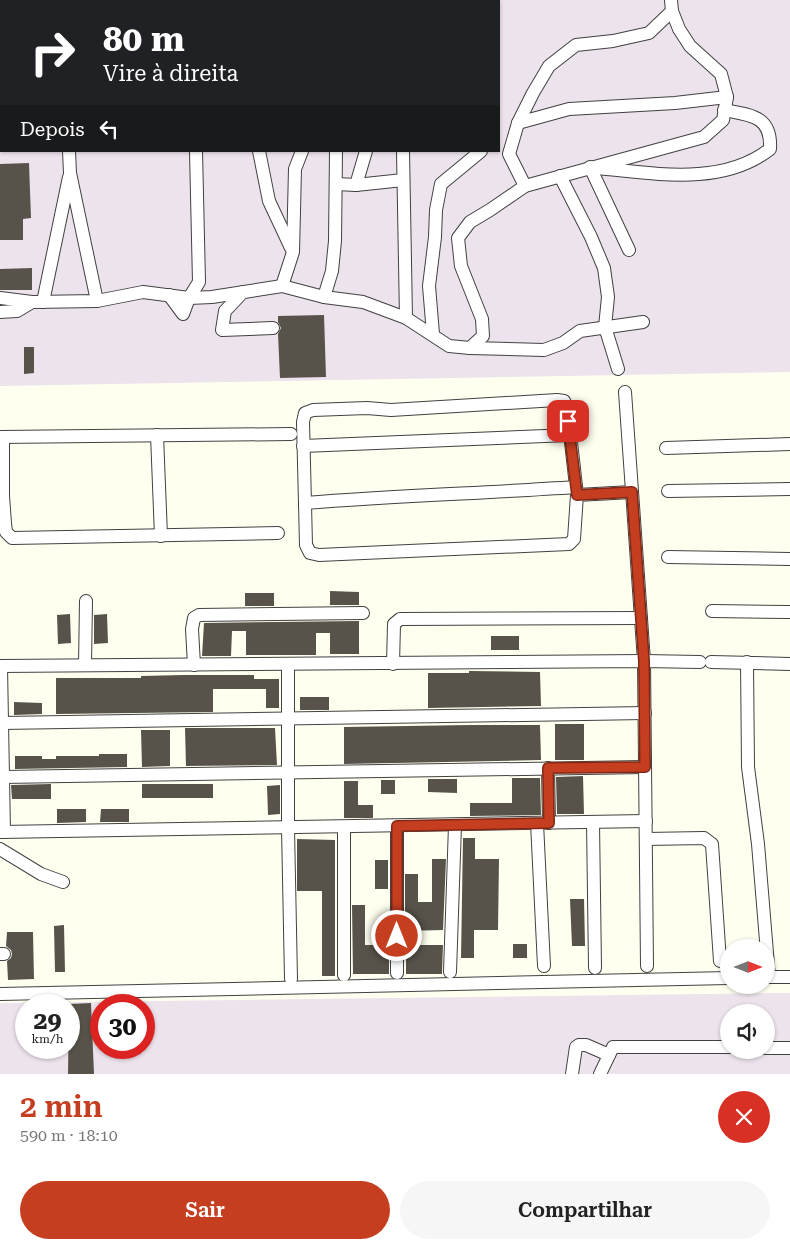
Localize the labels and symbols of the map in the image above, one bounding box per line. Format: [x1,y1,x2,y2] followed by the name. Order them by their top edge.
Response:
[547,400,589,442] pin
[370,909,422,961] position arrow
[720,939,775,994] north arrow
[90,994,155,1059] speed limit sign: 30

